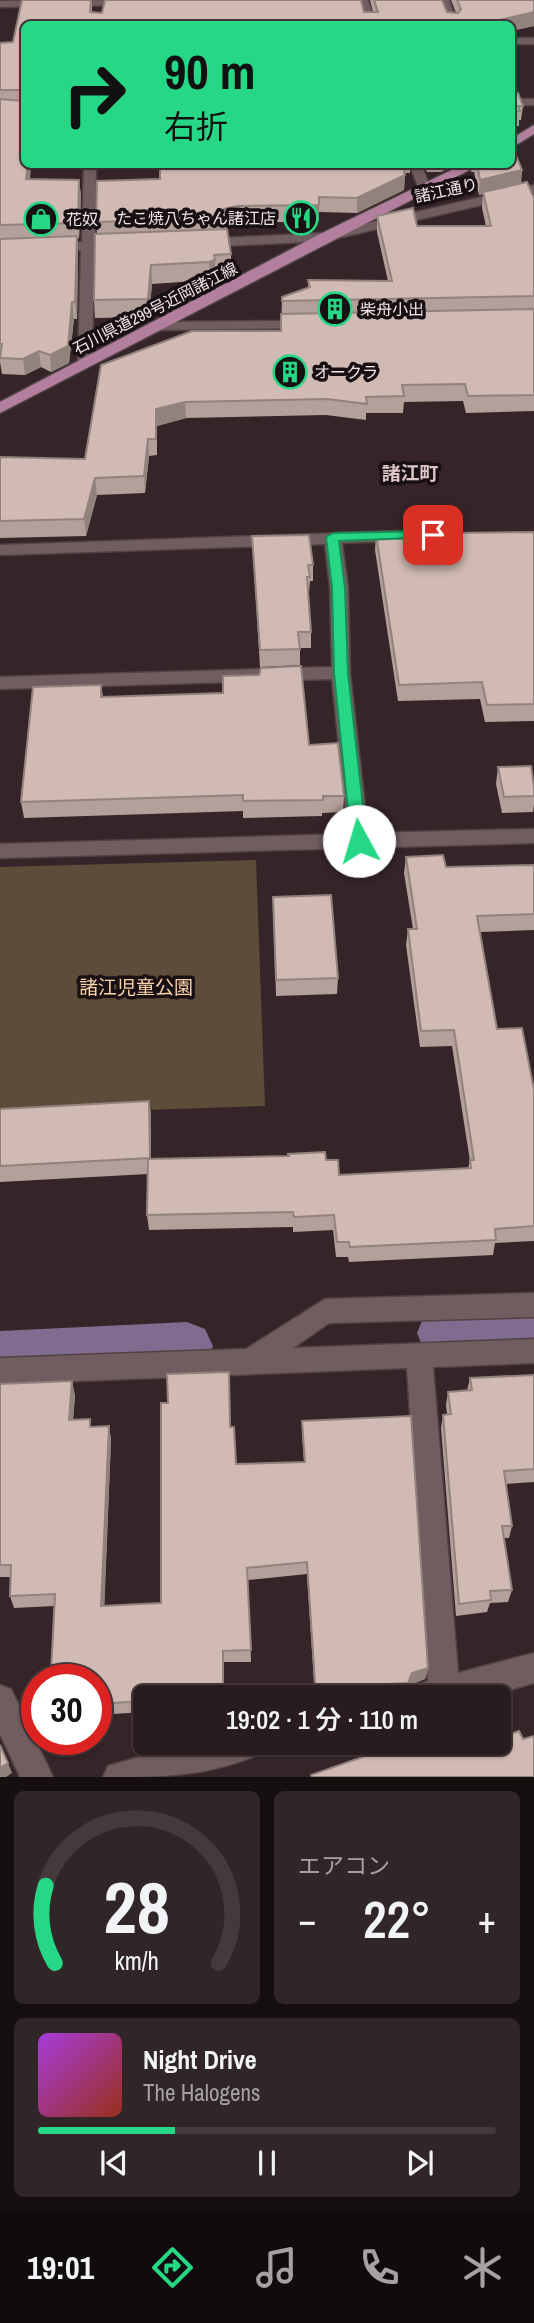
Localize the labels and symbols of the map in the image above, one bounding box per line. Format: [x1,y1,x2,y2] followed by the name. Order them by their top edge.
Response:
[412,173,480,207] street label: 諸江通り
[282,199,320,237] restaurant icon: たこ焼八ちゃん諸江店
[22,200,60,238] shop icon: 花奴
[116,207,276,229] place label: たこ焼八ちゃん諸江店
[66,208,98,230] place label: 花奴
[69,257,241,359] street label: 石川県道299号近岡諸江線
[316,290,354,328] building icon: 柴舟小出
[360,298,424,320] place label: 柴舟小出
[271,353,309,391] building icon: オークラ
[314,361,378,383] place label: オークラ
[381,460,439,486] district label: 諸江町
[403,505,463,565] pin
[322,804,396,878] position arrow
[79,974,193,1000] park label: 諸江児童公園
[21,1664,112,1755] speed limit sign: 30

